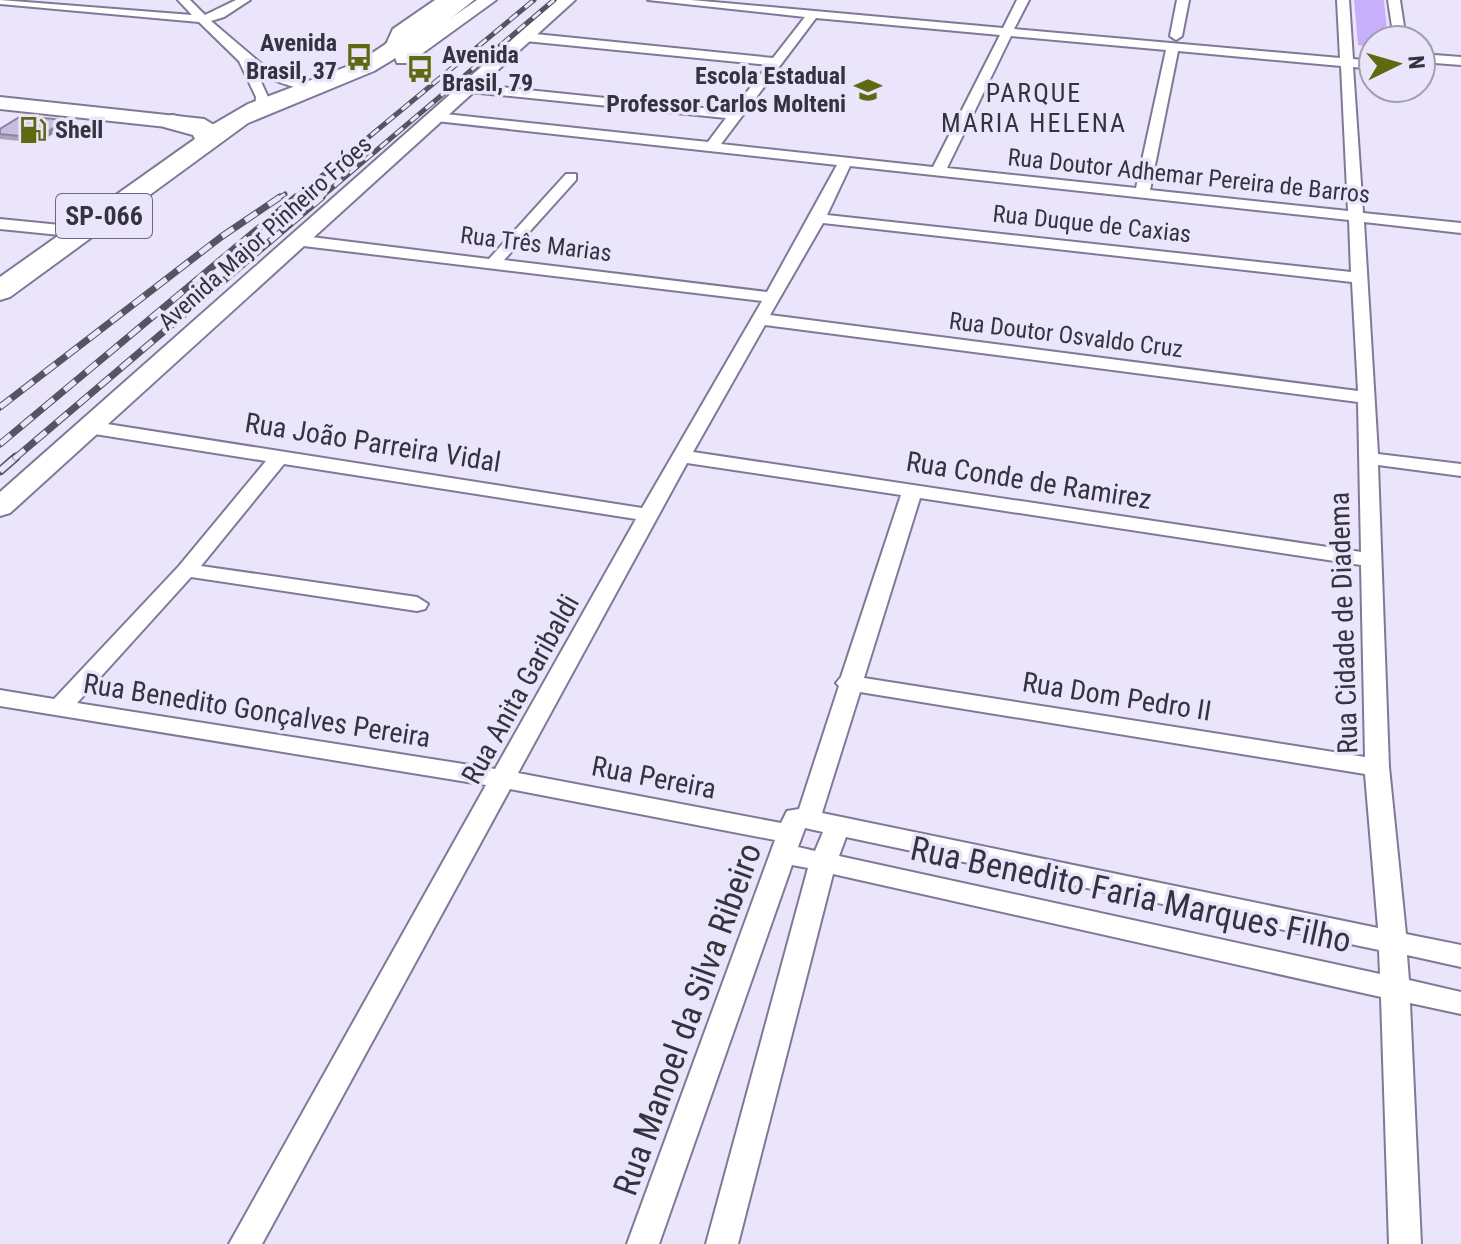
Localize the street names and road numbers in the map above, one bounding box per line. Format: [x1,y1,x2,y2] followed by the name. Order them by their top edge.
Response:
[153,130,377,336] street label: Avenida Major Pinheiro Fróes
[1006,143,1372,209] street label: Rua Doutor Adhemar Pereira de Barros
[56,194,152,238] road number: SP-066
[991,200,1193,248] street label: Rua Duque de Caxias
[459,221,613,267] street label: Rua Três Marias
[947,307,1185,363] street label: Rua Doutor Osvaldo Cruz
[243,406,503,479] street label: Rua João Parreira Vidal
[904,445,1154,516] street label: Rua Conde de Ramirez
[1322,491,1365,755] street label: Rua Cidade de Diadema
[455,589,586,790] street label: Rua Anita Garibaldi
[1020,665,1214,728] street label: Rua Dom Pedro II
[81,667,433,754] street label: Rua Benedito Gonçalves Pereira
[589,749,719,806] street label: Rua Pereira
[907,828,1355,960] street label: Rua Benedito Faria Marques Filho
[605,838,769,1200] street label: Rua Manoel da Silva Ribeiro

